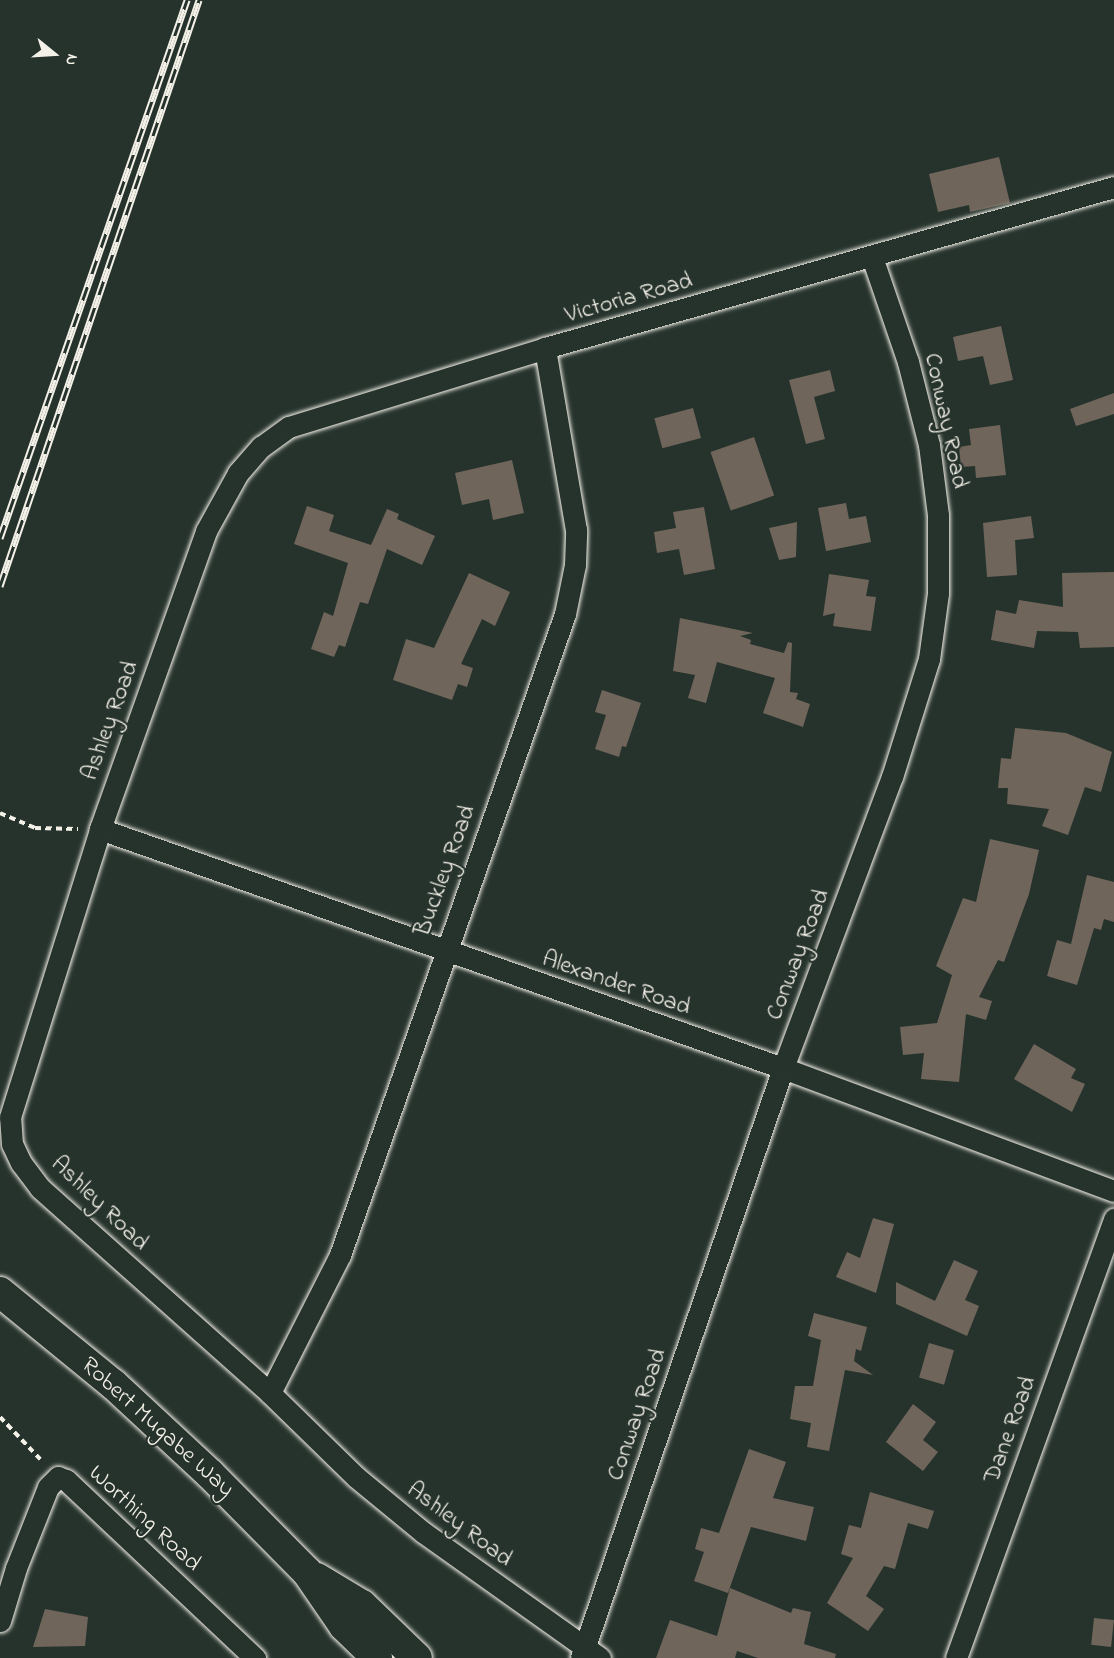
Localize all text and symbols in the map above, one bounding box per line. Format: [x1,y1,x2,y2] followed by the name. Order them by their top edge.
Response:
[24,24,84,84] north arrow
[58,51,84,68] text: N
[562,267,696,331] street label: Victoria Road
[917,351,973,491] street label: Conway Road
[76,657,146,785] street label: Ashley Road
[409,802,483,940] street label: Buckley Road
[761,886,837,1024] street label: Conway Road
[538,945,694,1023] street label: Alexander Road
[44,1150,154,1258] street label: Ashley Road
[602,1345,674,1485] street label: Conway Road
[74,1352,240,1504] street label: Robert Mugabe Way
[978,1373,1044,1487] street label: Dane Road
[82,1460,206,1578] street label: Worthing Road
[401,1476,517,1574] street label: Ashley Road

